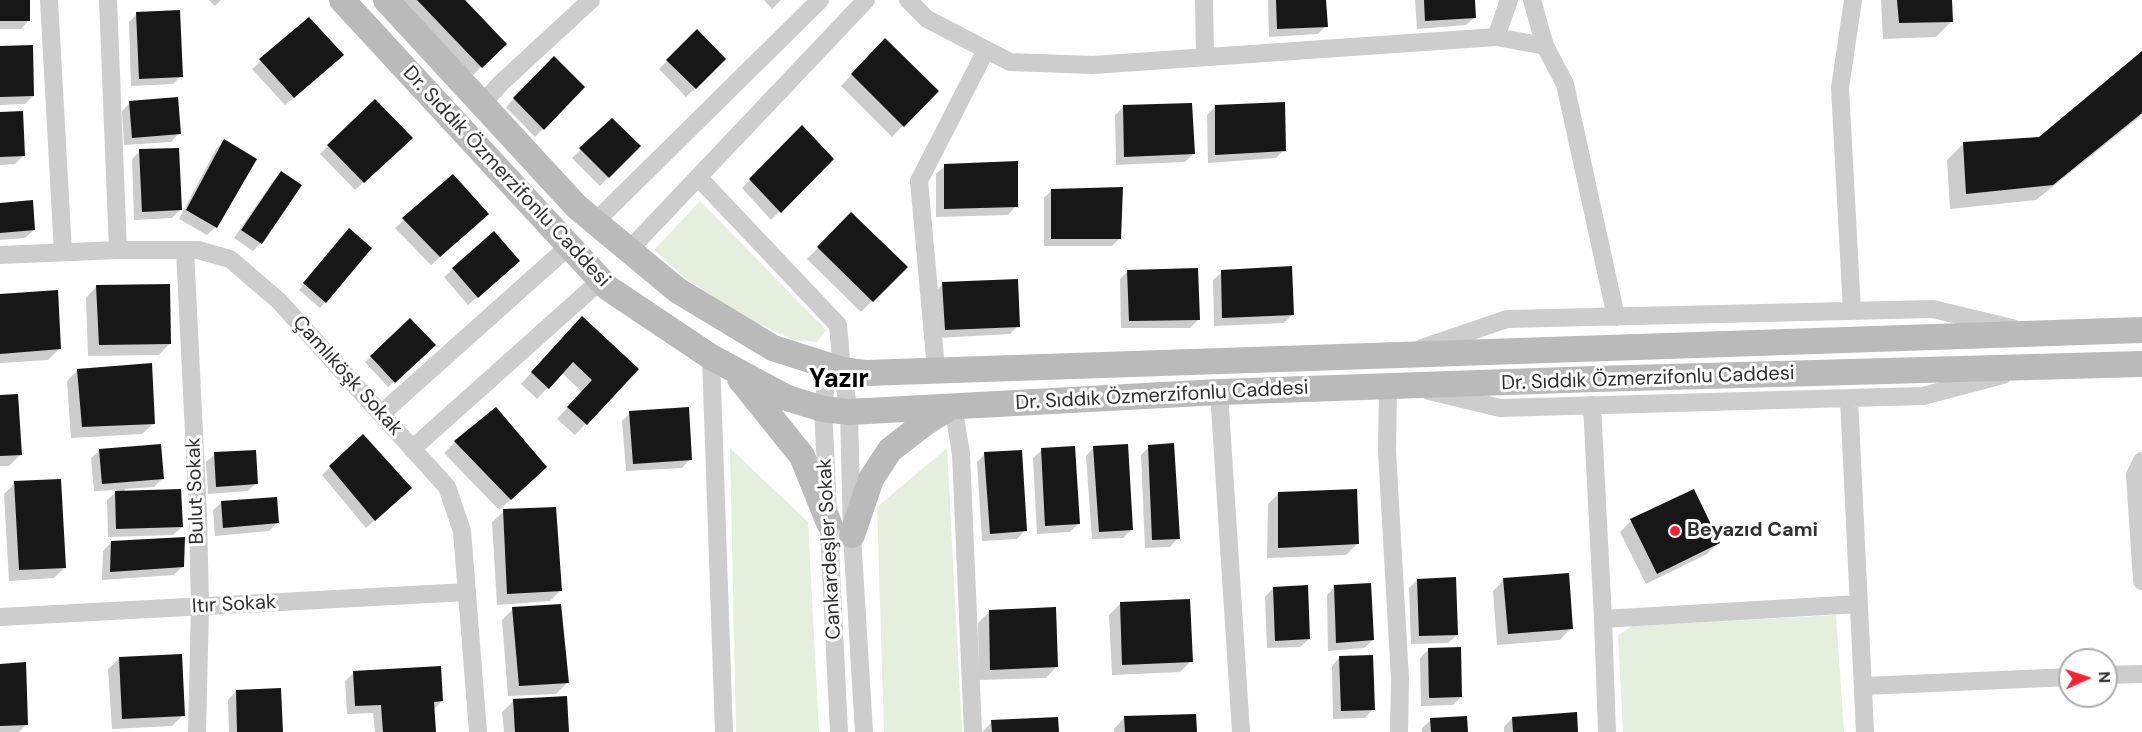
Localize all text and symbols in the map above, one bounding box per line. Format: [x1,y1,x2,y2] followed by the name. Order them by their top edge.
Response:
[397,62,615,292] street label: Dr. Sıddık Özmerzifonlu Caddesi
[287,311,407,441] street label: Çamlıköşk Sokak
[1501,362,1795,396] street label: Dr. Sıddık Özmerzifonlu Caddesi
[809,364,869,396] district label: Yazır
[1015,376,1309,416] street label: Dr. Sıddık Özmerzifonlu Caddesi
[182,437,210,545] street label: Bulut Sokak
[813,458,847,640] street label: Cankardeşler Sokak
[1687,519,1818,543] place label: Beyazıd Cami
[1668,524,1682,538] marker: Beyazıd Cami
[191,591,277,619] street label: Itır Sokak
[2058,648,2118,708] north arrow
[2094,671,2115,684] text: N

